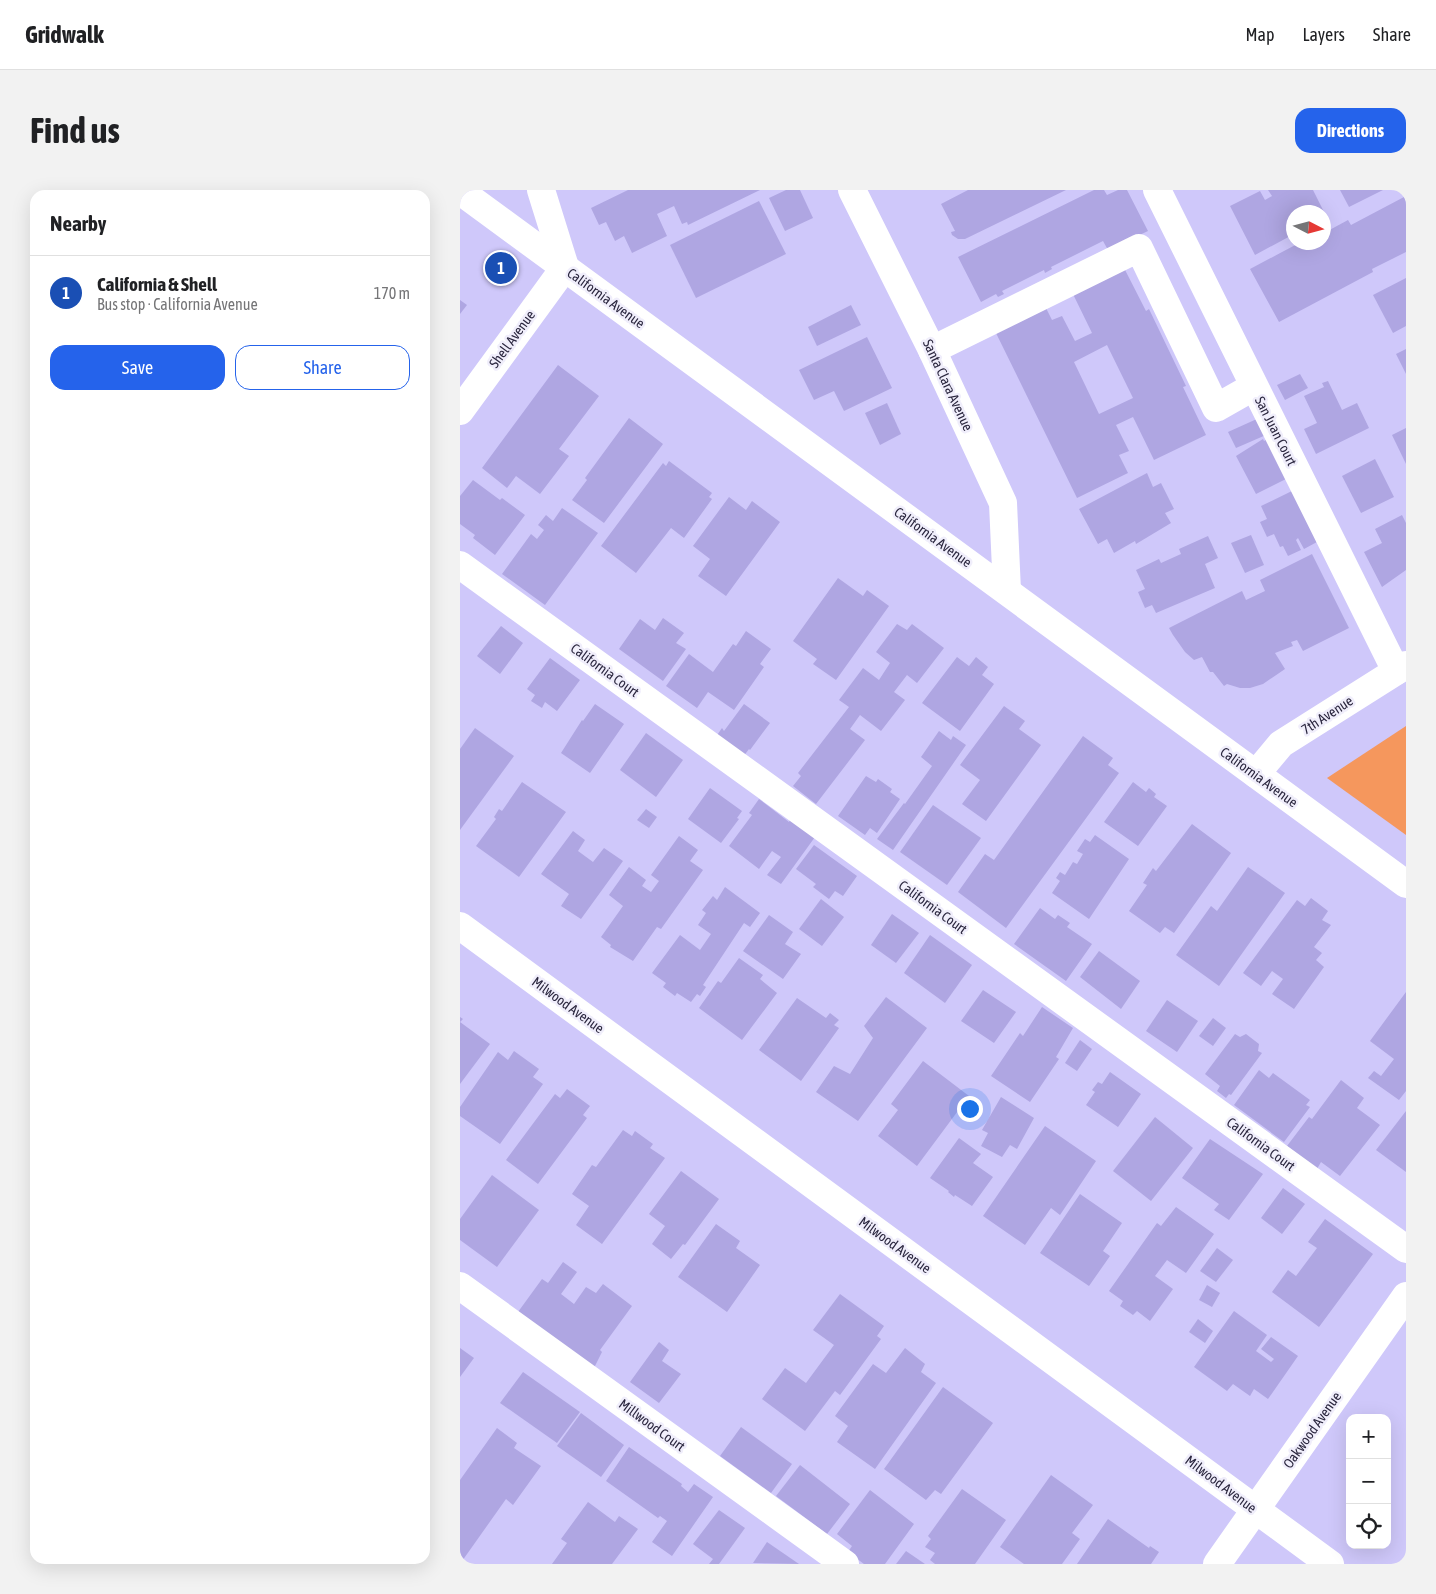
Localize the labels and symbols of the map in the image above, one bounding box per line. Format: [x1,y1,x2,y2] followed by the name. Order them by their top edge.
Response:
[1286,205,1331,250] north arrow
[485,249,517,287] pin: 1
[564,265,648,331] street label: California Avenue
[486,307,538,371] street label: Shell Avenue
[920,337,976,433] street label: Santa Clara Avenue
[1252,394,1300,468] street label: San Juan Court
[891,504,975,570] street label: California Avenue
[568,640,642,700] street label: California Court
[1298,692,1356,738] street label: 7th Avenue
[1217,744,1301,810] street label: California Avenue
[896,877,970,937] street label: California Court
[529,974,607,1036] street label: Milwood Avenue
[957,1096,983,1122] your location
[1224,1114,1298,1174] street label: California Court
[856,1214,934,1276] street label: Milwood Avenue
[1280,1389,1344,1471] street label: Oakwood Avenue
[616,1396,688,1454] street label: Millwood Court
[1182,1452,1260,1516] street label: Milwood Avenue

